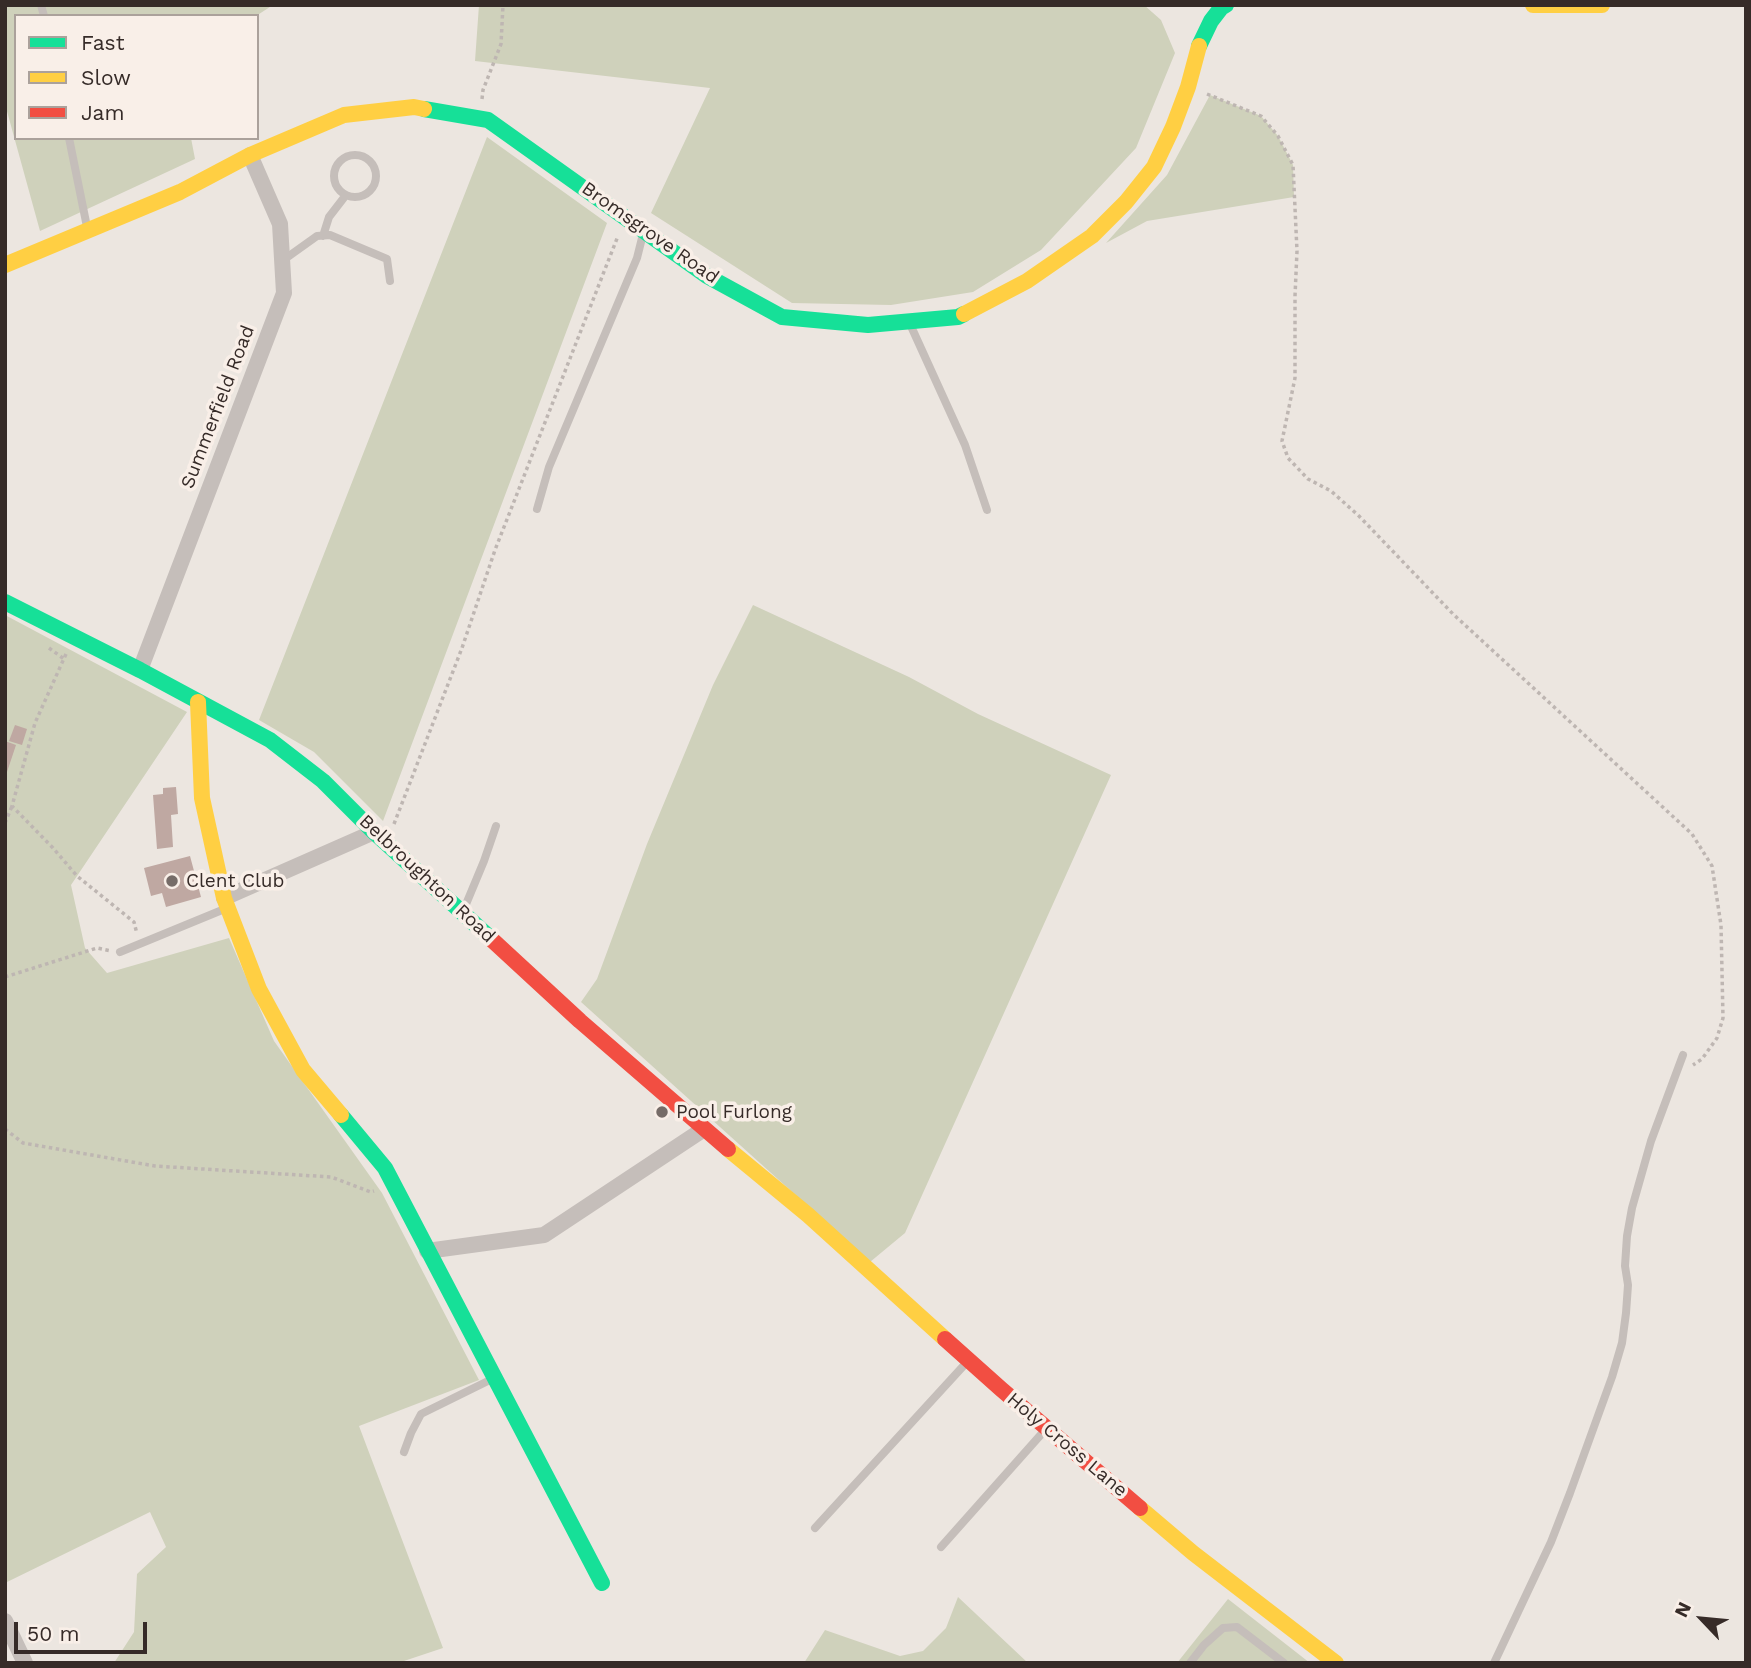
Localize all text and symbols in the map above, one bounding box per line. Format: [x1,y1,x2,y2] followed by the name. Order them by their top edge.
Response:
[14,14,259,140] legend
[81,30,125,55] text: Fast
[81,65,131,90] text: Slow
[81,100,124,125] text: Jam
[577,177,723,289] street label: Bromsgrove Road
[176,322,260,492] street label: Summerfield Road
[354,810,500,948] street label: Belbroughton Road
[186,870,284,892] place label: Clent Club
[164,873,180,889] marker: Clent Club
[676,1101,792,1123] place label: Pool Furlong
[654,1104,670,1120] marker: Pool Furlong
[1002,1388,1132,1502] street label: Holy Cross Lane
[1667,1584,1737,1654] north arrow
[1669,1598,1696,1621] text: N
[18,1608,150,1652] scale bar
[27,1621,79,1646] text: 50 m

